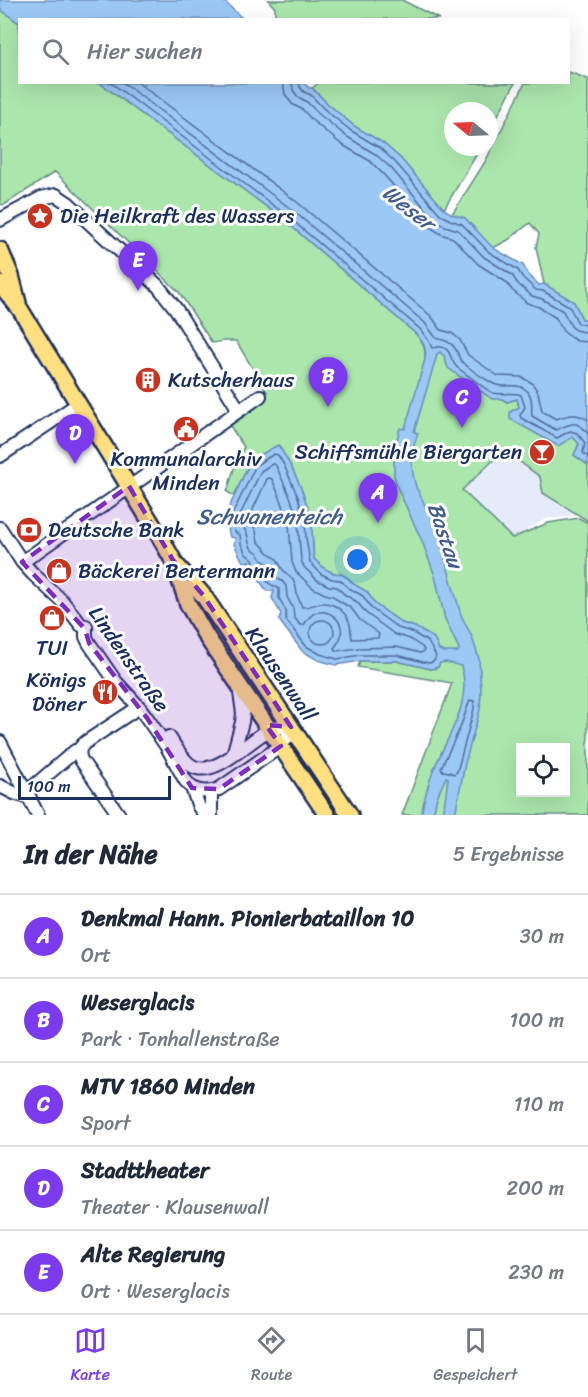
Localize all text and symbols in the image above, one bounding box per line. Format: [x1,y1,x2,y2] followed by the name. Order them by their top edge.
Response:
[18,18,570,84] search box
[87,32,202,71] text: Hier suchen
[39,35,72,68] icon: search
[444,102,498,156] north arrow
[374,174,447,243] water label: Weser
[60,197,295,235] place label: Die Heilkraft des Wassers
[25,201,55,231] place icon: Die Heilkraft des Wassers
[118,242,158,291] pin: E
[308,358,348,407] pin: B
[168,361,295,399] place label: Kutscherhaus
[133,365,163,395] building icon: Kutscherhaus
[442,378,482,428] pin: C
[56,414,94,464] pin: D
[171,414,201,444] public building icon: Kommunalarchiv Minden
[295,433,522,471] place label: Schiffsmühle Biergarten
[527,437,557,467] bar icon: Schiffsmühle Biergarten
[110,440,263,502] place label: Kommunalarchiv Minden
[358,474,398,523] pin: A
[196,497,344,536] water label: Schwanenteich
[416,497,476,576] water label: Bastau
[48,511,185,549] place label: Deutsche Bank
[14,515,44,545] bank icon: Deutsche Bank
[343,545,372,574] your location
[78,552,276,590] place label: Bäckerei Bertermann
[44,556,74,586] shop icon: Bäckerei Bertermann
[78,598,180,721] street label: Lindenstraße
[37,603,67,633] shop icon: TUI
[235,618,328,731] street label: Klausenwall
[36,629,69,667] place label: TUI
[26,661,87,723] place label: Königs Döner
[90,677,120,707] restaurant icon: Königs Döner
[516,743,570,797] map controls
[516,743,570,797] button: locate
[27,772,71,801] text: 100 m
[18,773,171,800] scale bar
[24,831,158,877] text: In der Nähe
[453,837,564,872] text: 5 Ergebnisse
[81,899,414,938] text: Denkmal Hann. Pionierbataillon 10
[37,919,50,954] text: A
[520,919,564,954] text: 30 m
[81,938,111,973] text: Ort
[81,983,194,1022] text: Weserglacis
[37,1003,50,1038] text: B
[510,1003,564,1038] text: 100 m
[81,1022,280,1057] text: Park · Tonhallenstraße
[81,1067,255,1106] text: MTV 1860 Minden
[37,1087,50,1122] text: C
[514,1087,564,1122] text: 110 m
[81,1106,131,1141] text: Sport
[81,1151,209,1190] text: Stadttheater
[38,1171,49,1206] text: D
[507,1171,564,1206] text: 200 m
[81,1190,269,1225] text: Theater · Klausenwall
[81,1235,225,1274] text: Alte Regierung
[38,1255,49,1290] text: E
[508,1255,564,1290] text: 230 m
[81,1274,230,1309] text: Ort · Weserglacis
[71,1324,110,1389] tab: Karte
[251,1324,292,1389] tab: Route
[433,1324,517,1389] tab: Gespeichert

